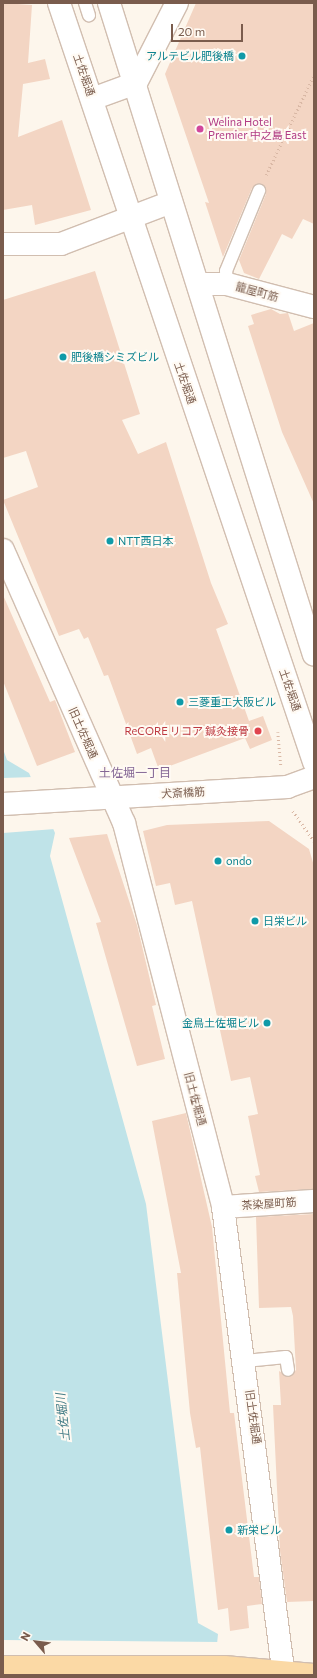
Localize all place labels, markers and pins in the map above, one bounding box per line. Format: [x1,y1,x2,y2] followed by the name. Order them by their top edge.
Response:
[146,49,234,63] place label: アルテビル肥後橋
[237,51,247,61] marker: アルテビル肥後橋
[208,116,307,142] place label: Welina Hotel Premier 中之島 East
[195,124,205,134] marker: Welina Hotel Premier 中之島 East
[71,350,159,364] place label: 肥後橋シミズビル
[58,352,68,362] marker: 肥後橋シミズビル
[118,534,173,548] place label: NTT西日本
[105,536,115,546] marker: NTT西日本
[188,695,276,709] place label: 三菱重工大阪ビル
[175,697,185,707] marker: 三菱重工大阪ビル
[125,724,249,738] place label: ReCORE リコア 鍼灸接骨
[252,725,264,737] marker: ReCORE リコア 鍼灸接骨
[226,854,252,868] place label: ondo
[213,856,223,866] marker: ondo
[263,914,307,928] place label: 日栄ビル
[250,916,260,926] marker: 日栄ビル
[182,1016,259,1030] place label: 金鳥土佐堀ビル
[262,1018,272,1028] marker: 金鳥土佐堀ビル
[237,1523,281,1537] place label: 新栄ビル
[224,1525,234,1535] marker: 新栄ビル

